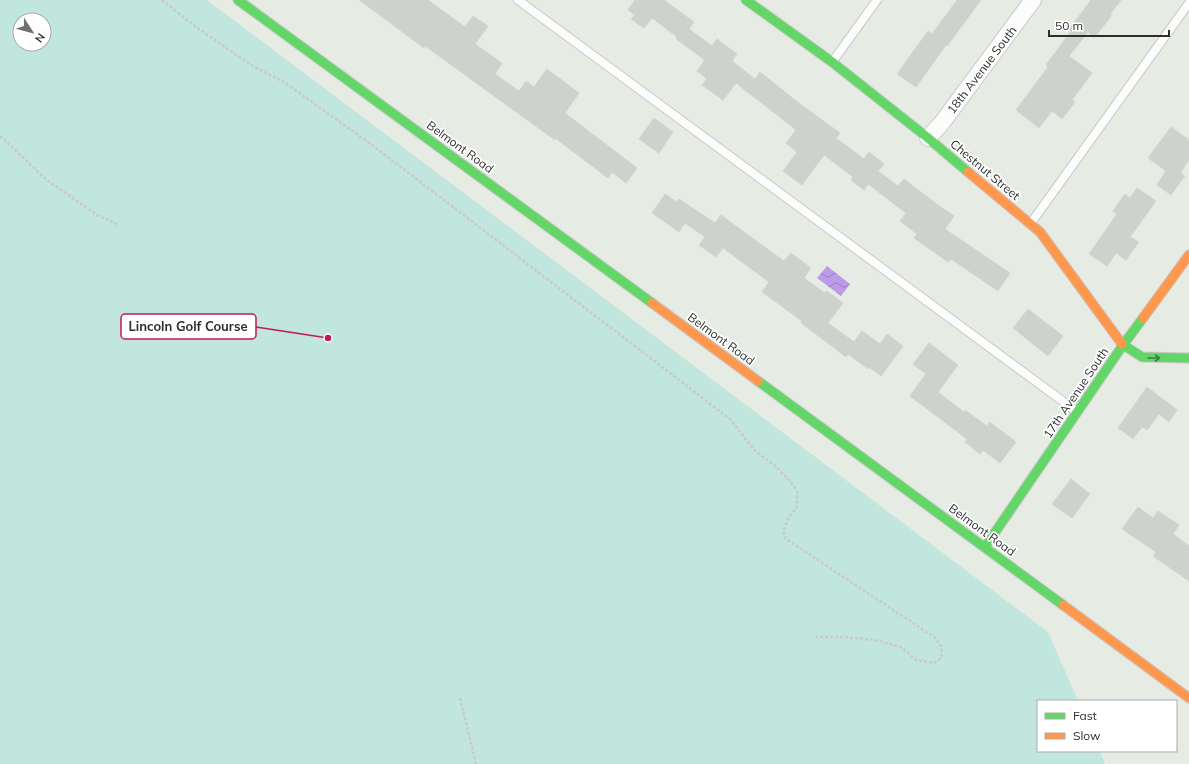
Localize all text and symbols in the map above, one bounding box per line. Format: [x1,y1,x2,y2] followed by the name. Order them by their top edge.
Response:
[12,12,52,52] north arrow
[1049,12,1169,38] scale bar
[1055,18,1083,33] text: 50 m
[944,23,1020,117] street label: 18th Avenue South
[32,30,48,45] text: N
[424,117,497,176] street label: Belmont Road
[947,136,1023,203] street label: Chestnut Street
[685,309,758,368] street label: Belmont Road
[121,314,256,339] callout: Lincoln Golf Course
[128,318,248,334] text: Lincoln Golf Course
[1040,345,1111,441] street label: 17th Avenue South
[1147,354,1160,361] one-way arrow
[946,500,1019,559] street label: Belmont Road
[1037,700,1177,752] legend
[1073,708,1097,723] text: Fast
[1073,728,1101,743] text: Slow

